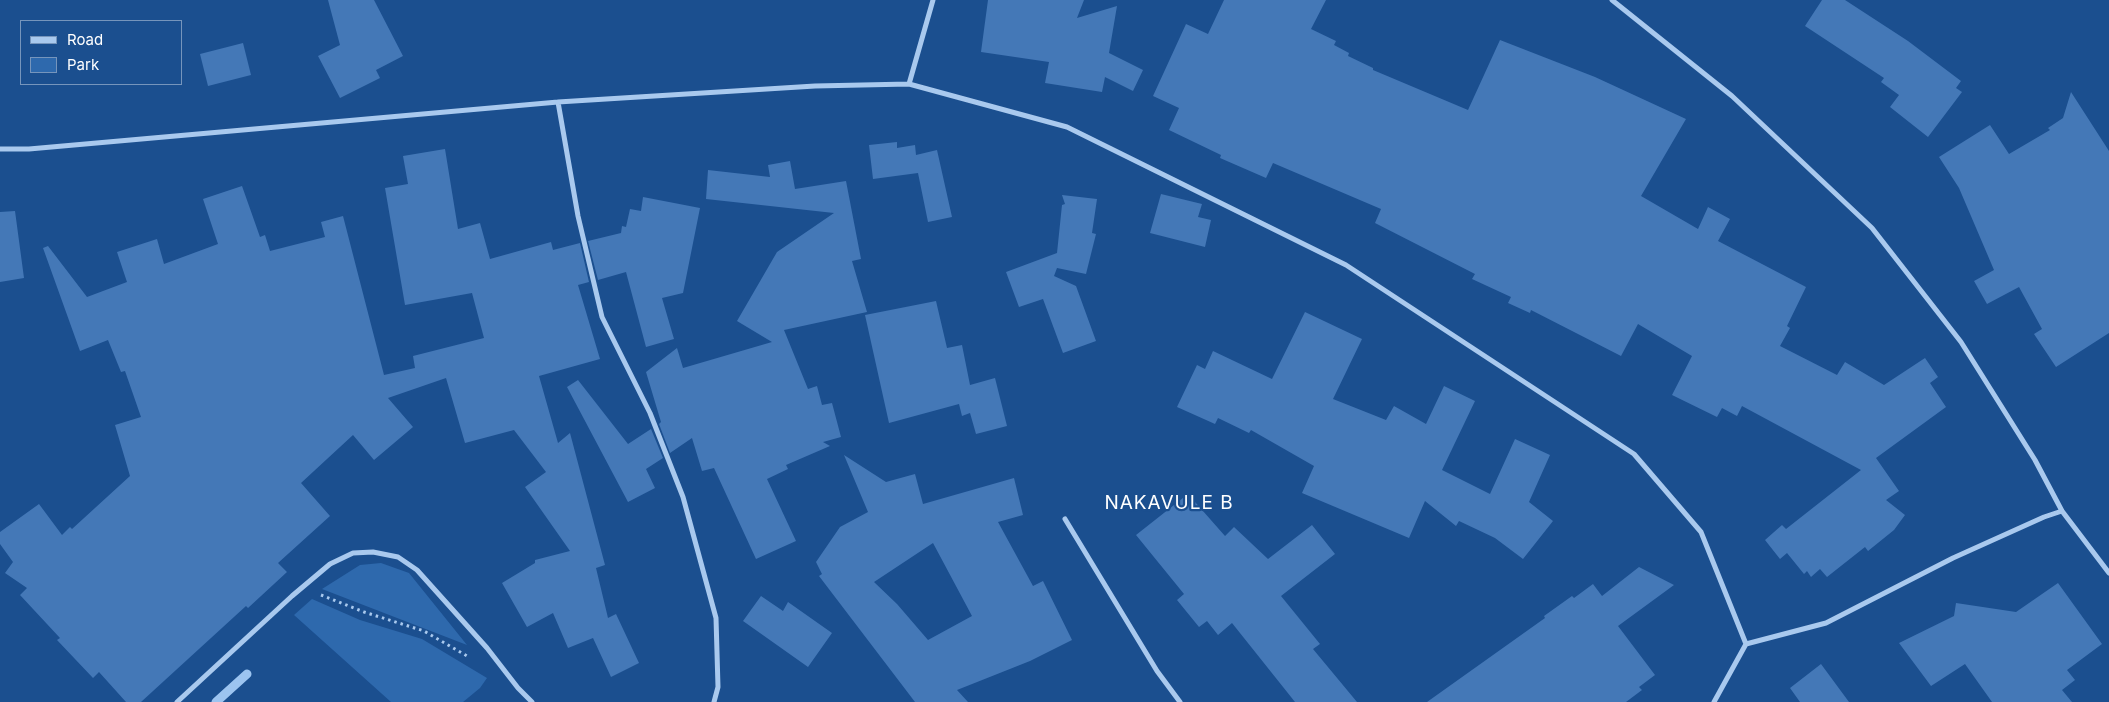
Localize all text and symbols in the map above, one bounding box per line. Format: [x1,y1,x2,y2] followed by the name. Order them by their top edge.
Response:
[20,20,182,85] legend
[67,30,103,49] text: Road
[67,55,99,74] text: Park
[1103,492,1235,514] district label: NAKAVULE B

